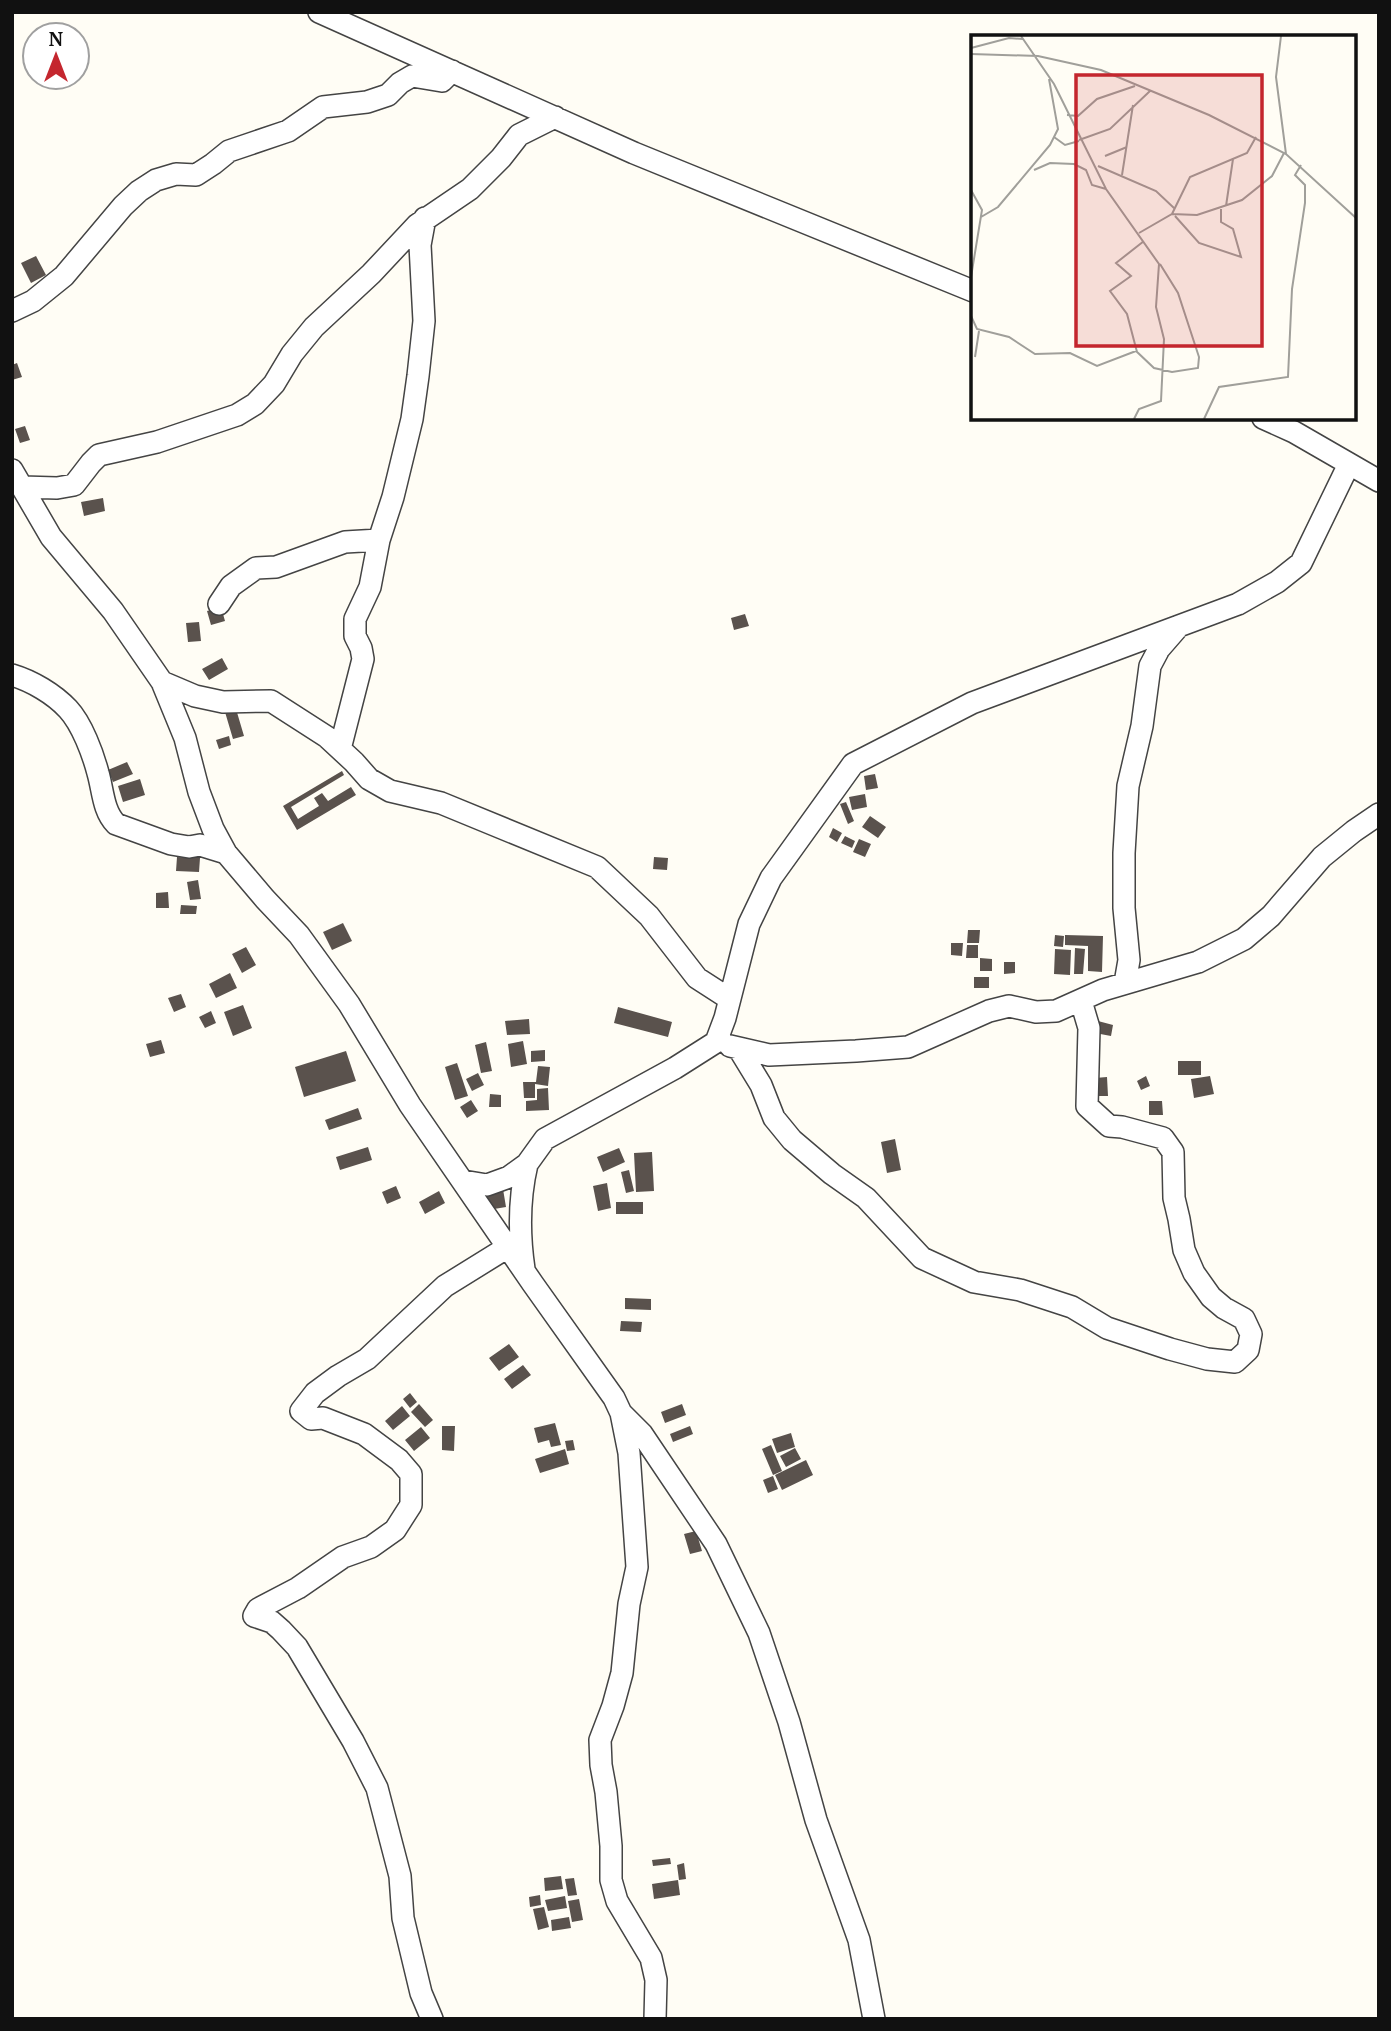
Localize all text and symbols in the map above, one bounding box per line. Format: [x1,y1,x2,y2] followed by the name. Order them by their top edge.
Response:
[21,21,91,91] north arrow
[49,26,64,51] text: N
[971,35,1356,420] inset map

